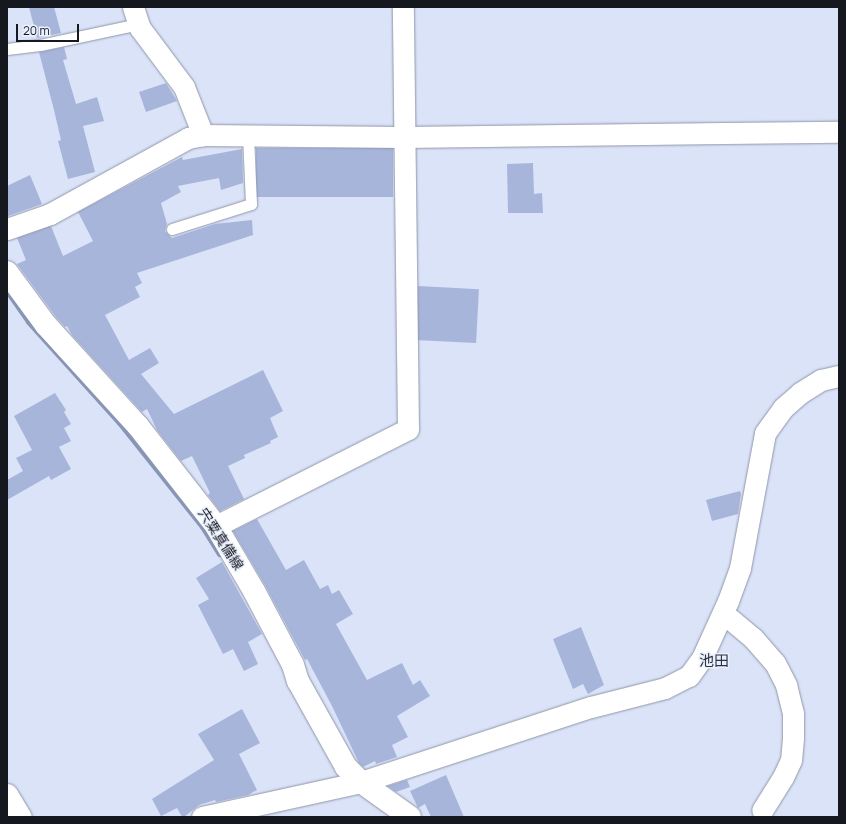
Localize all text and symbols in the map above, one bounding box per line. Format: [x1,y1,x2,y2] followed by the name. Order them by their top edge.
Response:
[18,16,81,42] scale bar
[23,22,50,39] text: 20 m
[195,505,247,573] street label: 宍粟真備線
[699,652,729,670] district label: 池田

